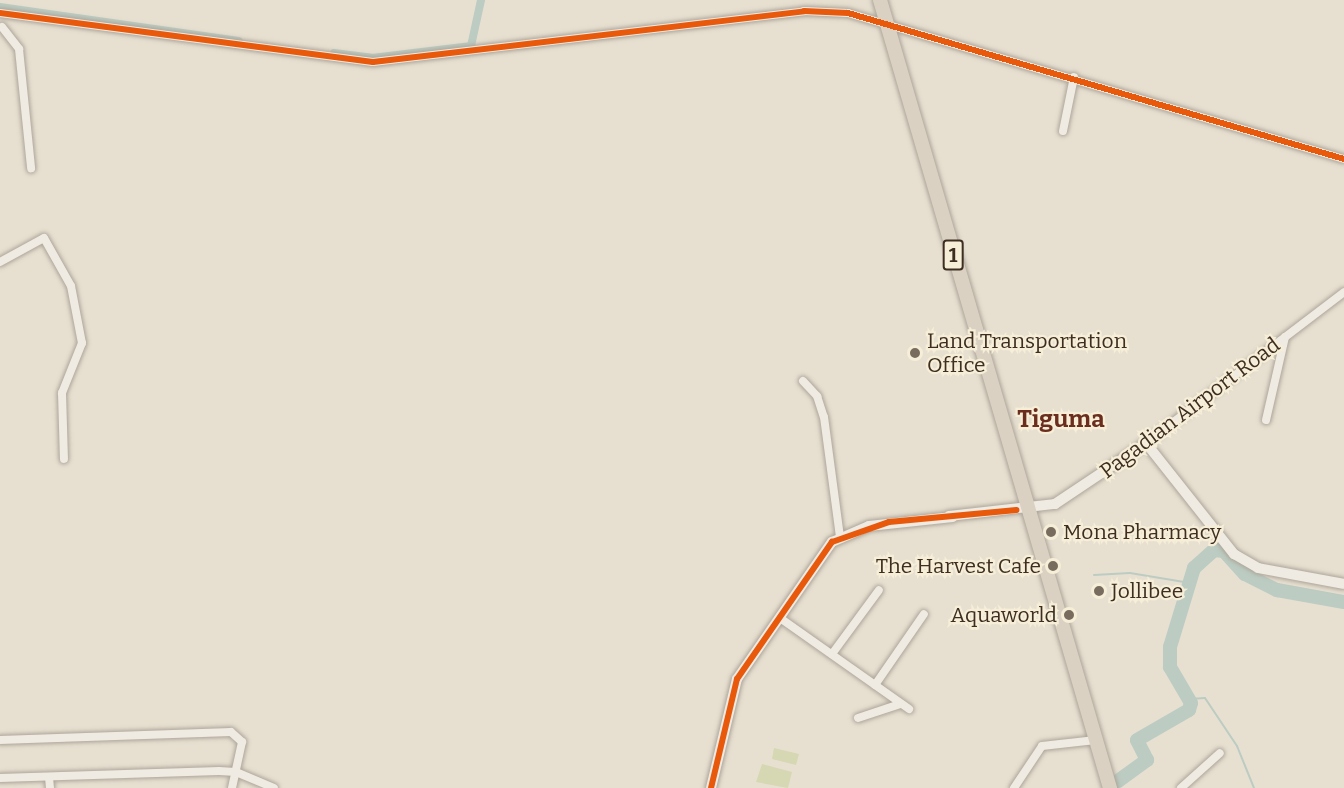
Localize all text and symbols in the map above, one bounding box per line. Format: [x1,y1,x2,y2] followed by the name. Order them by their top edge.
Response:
[942,238,964,272] road number: 1
[927,328,1127,378] place label: Land Transportation Office
[1095,332,1285,484] street label: Pagadian Airport Road
[908,346,922,360] marker: Land Transportation Office
[1017,406,1105,434] district label: Tiguma
[1063,519,1221,545] place label: Mona Pharmacy
[1044,525,1058,539] marker: Mona Pharmacy
[876,553,1041,579] place label: The Harvest Cafe
[1046,559,1060,573] marker: The Harvest Cafe
[1111,578,1183,604] place label: Jollibee
[1092,584,1106,598] marker: Jollibee
[951,602,1057,628] place label: Aquaworld
[1062,608,1076,622] marker: Aquaworld

